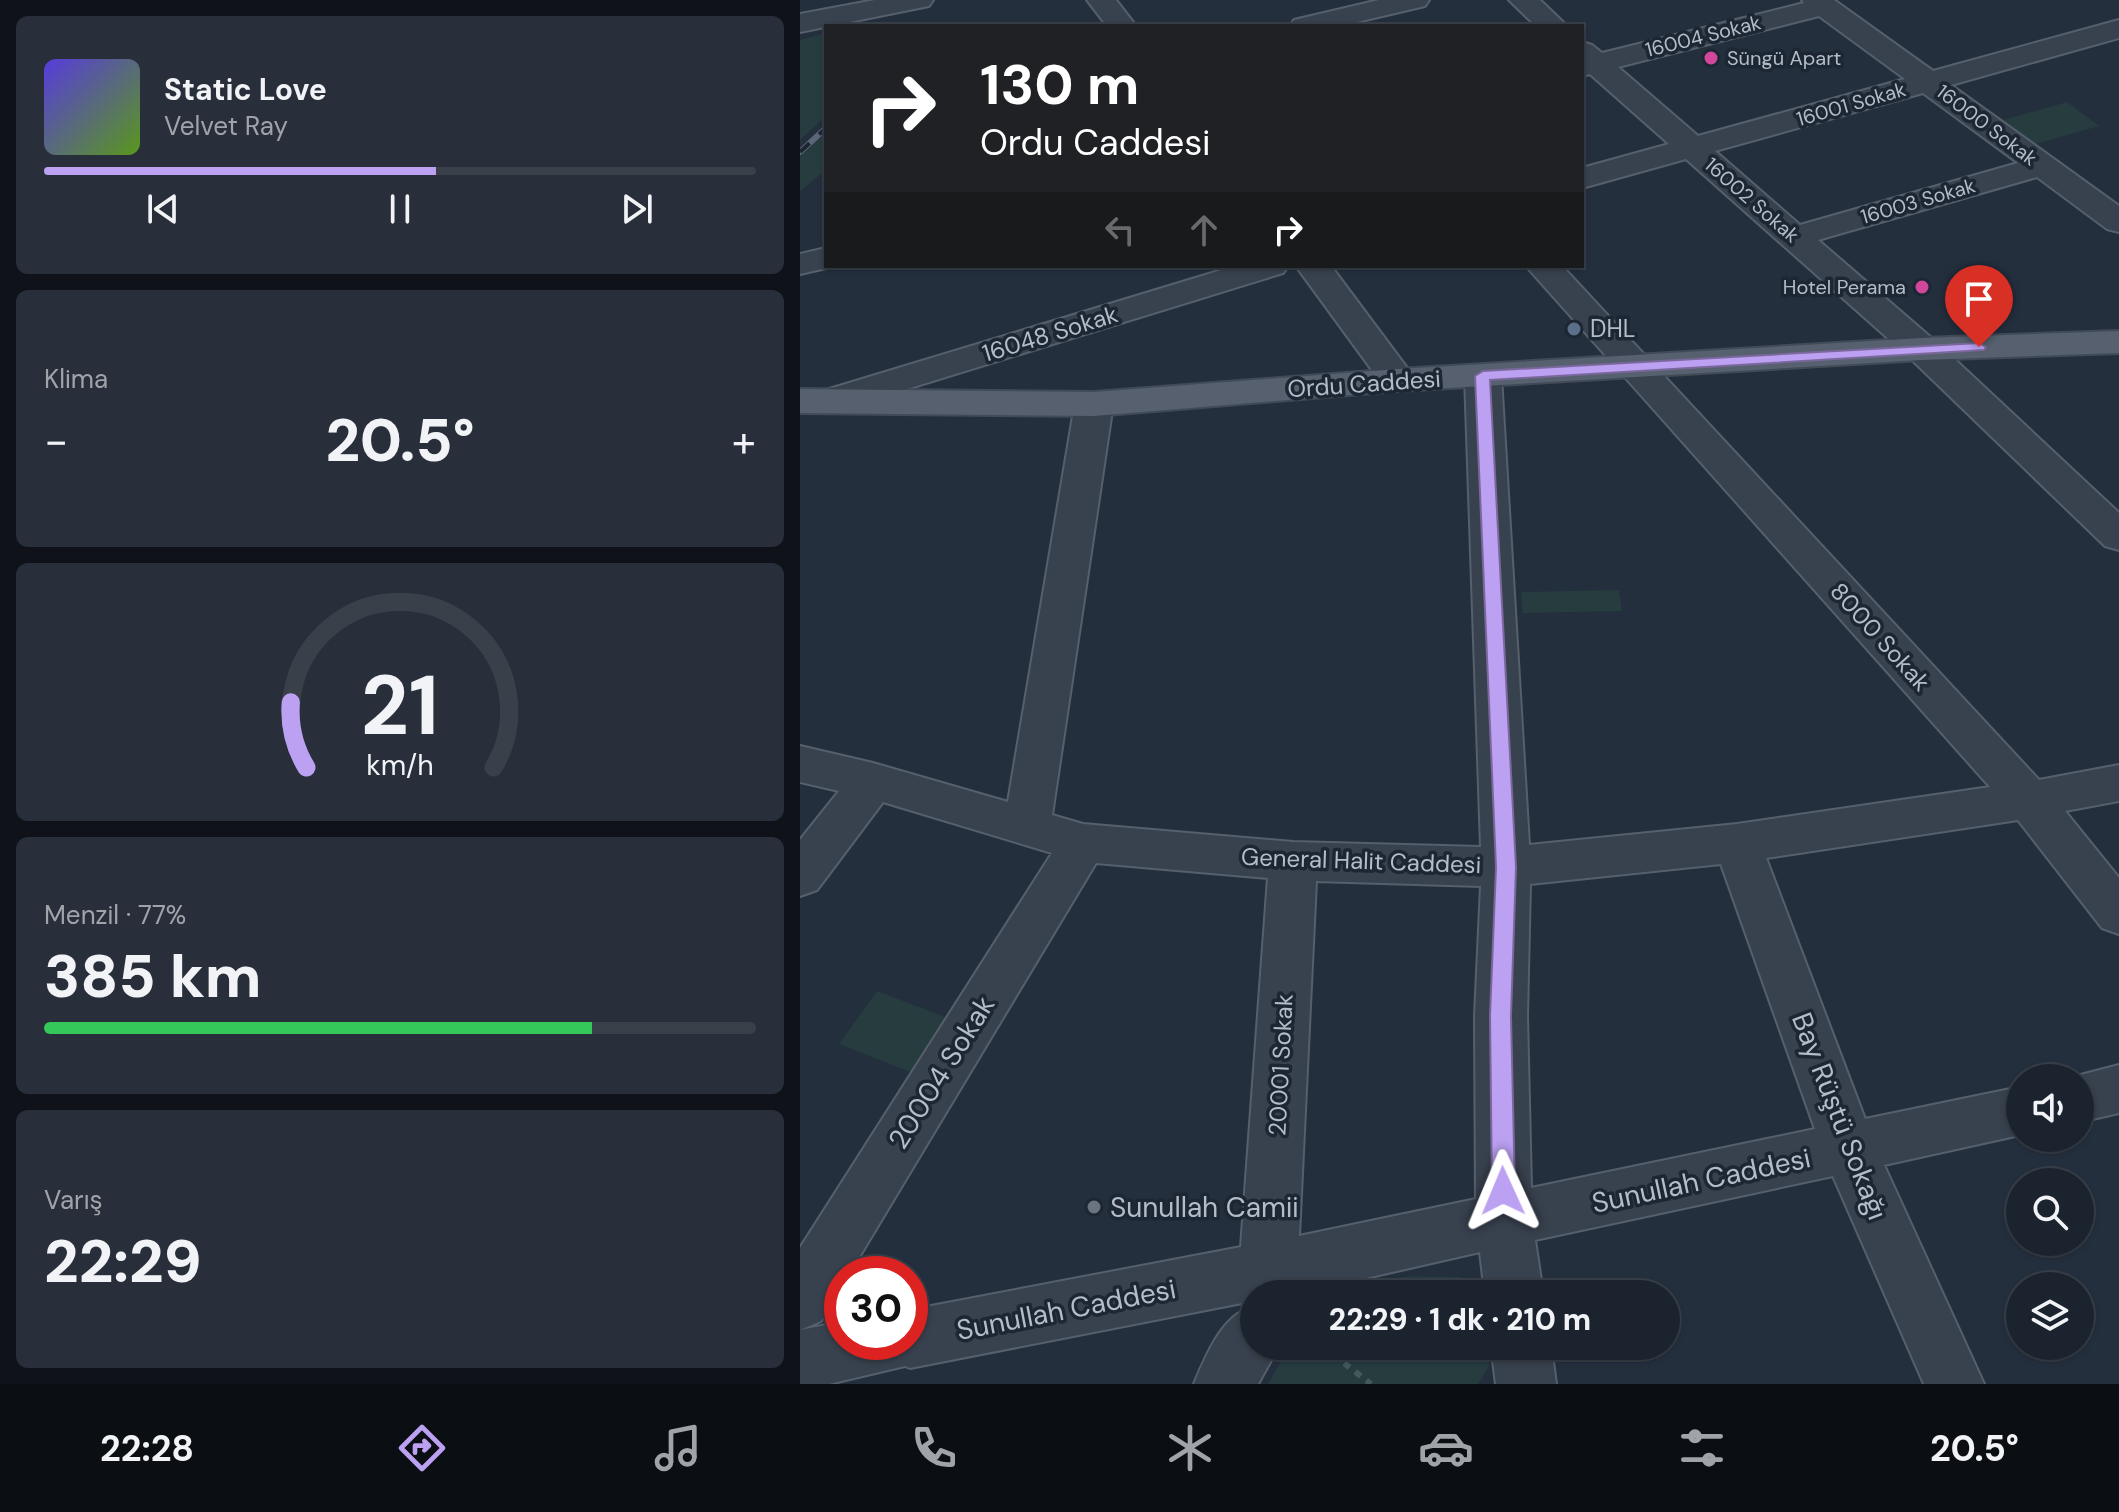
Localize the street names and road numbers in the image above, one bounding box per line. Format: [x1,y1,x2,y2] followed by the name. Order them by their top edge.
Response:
[1643,9,1763,63] street label: 16004 Sokak
[1794,76,1908,132] street label: 16001 Sokak
[1931,79,2043,171] street label: 16000 Sokak
[1699,152,1805,248] street label: 16002 Sokak
[1858,172,1978,230] street label: 16003 Sokak
[978,298,1121,369] street label: 16048 Sokak
[1286,363,1442,404] street label: Ordu Caddesi
[1824,576,1937,697] street label: 8000 Sokak
[1240,841,1482,880] street label: General Halit Caddesi
[880,989,1003,1156] street label: 20004 Sokak
[1261,993,1300,1137] street label: 20001 Sokak
[1783,1007,1896,1225] street label: Bay Rüştü Sokağı
[1589,1139,1814,1222] street label: Sunullah Caddesi
[953,1270,1179,1349] street label: Sunullah Caddesi

